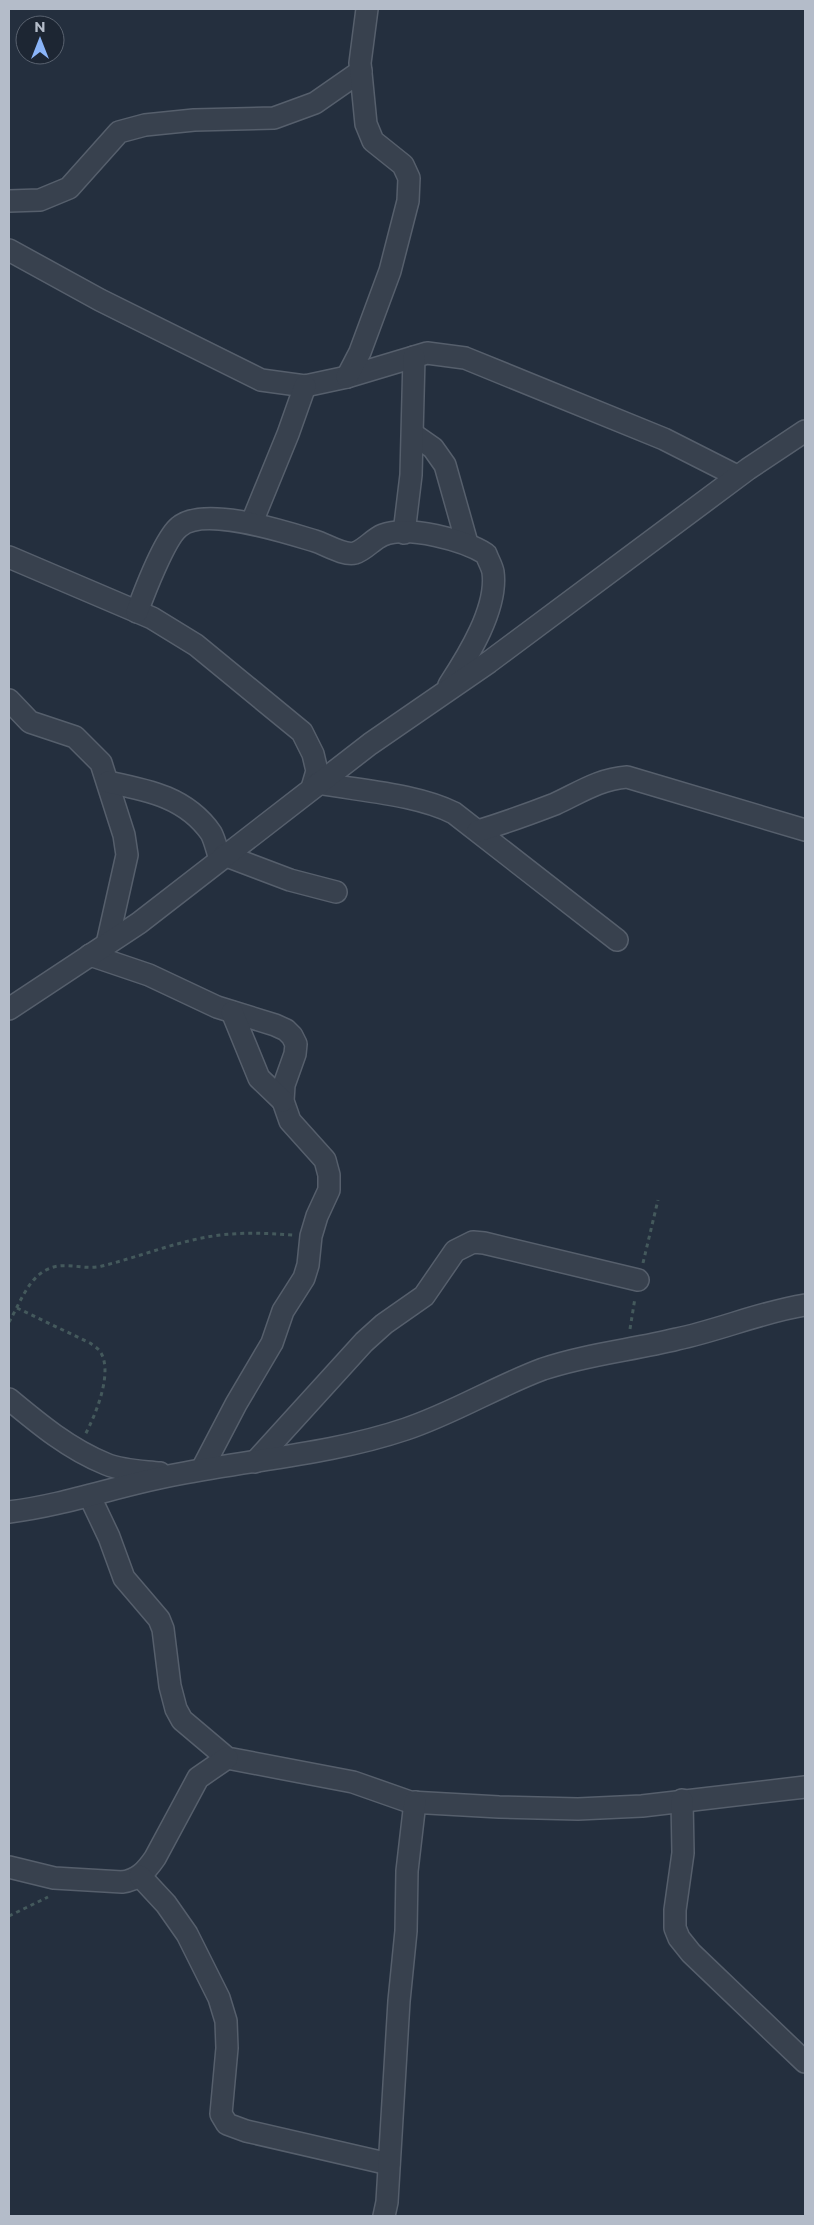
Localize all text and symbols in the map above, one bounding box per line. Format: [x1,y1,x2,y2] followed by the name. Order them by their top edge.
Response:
[15,15,65,65] north arrow
[34,18,46,36] text: N

